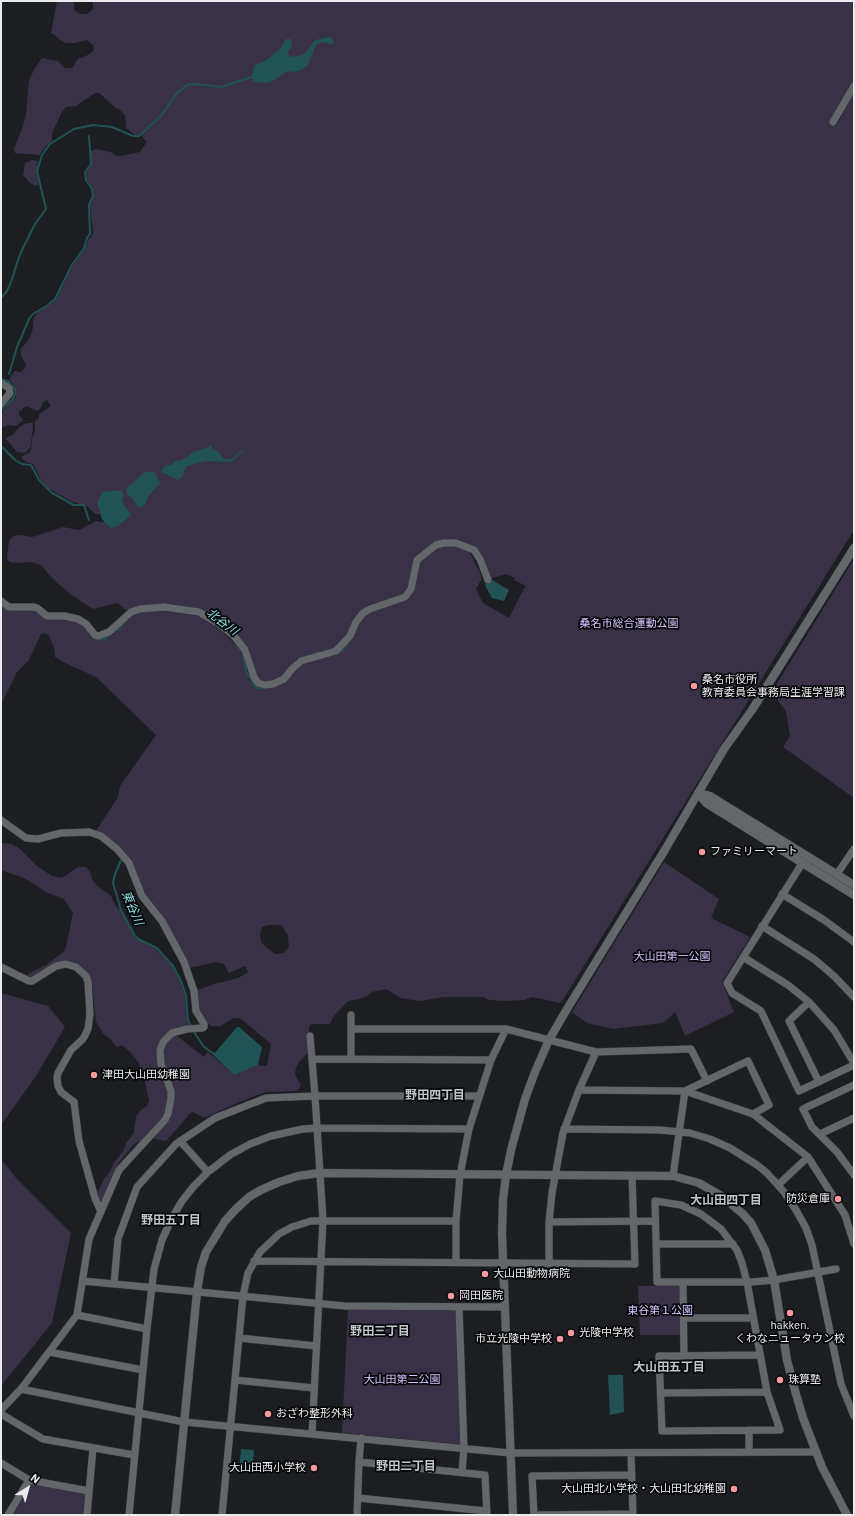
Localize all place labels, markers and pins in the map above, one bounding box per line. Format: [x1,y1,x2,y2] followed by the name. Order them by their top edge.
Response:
[702,673,845,699] place label: 桑名市役所 教育委員会事務局生涯学習課
[689,681,699,691] marker: 桑名市役所 教育委員会事務局生涯学習課
[710,845,798,859] place label: ファミリーマート
[697,847,707,857] marker: ファミリーマート
[102,1068,190,1082] place label: 津田大山田幼稚園
[89,1070,99,1080] marker: 津田大山田幼稚園
[786,1192,830,1206] place label: 防災倉庫
[833,1194,843,1204] marker: 防災倉庫
[493,1267,570,1281] place label: 大山田動物病院
[480,1269,490,1279] marker: 大山田動物病院
[459,1289,503,1303] place label: 岡田医院
[446,1291,456,1301] marker: 岡田医院
[785,1308,795,1318] marker: hakken. くわなニュータウン校
[735,1319,845,1345] place label: hakken. くわなニュータウン校
[579,1326,634,1340] place label: 光陵中学校
[566,1328,576,1338] marker: 光陵中学校
[475,1332,552,1346] place label: 市立光陵中学校
[555,1334,565,1344] marker: 市立光陵中学校
[788,1373,821,1387] place label: 珠算塾
[775,1375,785,1385] marker: 珠算塾
[276,1407,353,1421] place label: おざわ整形外科
[263,1409,273,1419] marker: おざわ整形外科
[229,1461,306,1475] place label: 大山田西小学校
[309,1463,319,1473] marker: 大山田西小学校
[561,1482,726,1496] place label: 大山田北小学校・大山田北幼稚園
[729,1484,739,1494] marker: 大山田北小学校・大山田北幼稚園

